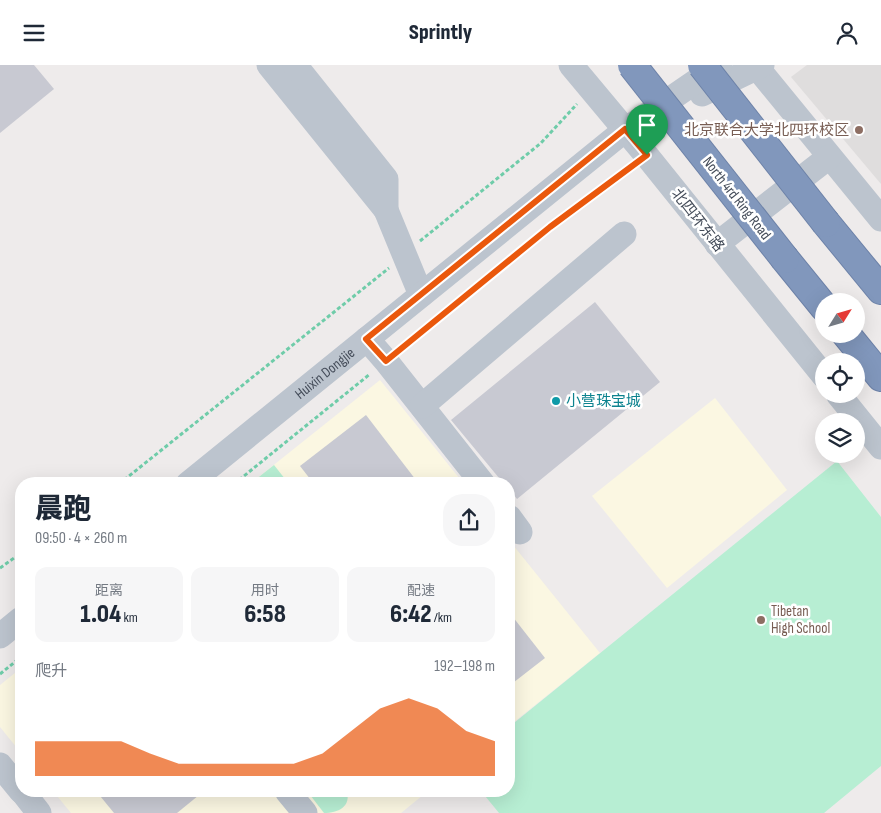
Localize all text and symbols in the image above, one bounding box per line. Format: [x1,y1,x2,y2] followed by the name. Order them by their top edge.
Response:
[20,19,48,47] icon: menu
[409,19,472,46] text: Sprintly
[833,19,861,47] icon: person
[626,104,668,155] pin
[633,111,661,139] icon: arrive
[684,121,849,140] place label: 北京联合大学北四环校区
[853,124,865,136] marker: 北京联合大学北四环校区
[698,153,775,244] street label: North 4rd Ring Road
[667,185,728,256] street label: 北四环东路
[815,293,865,343] north arrow
[815,293,865,463] map controls
[291,344,359,404] street label: Huixin Dongjie
[815,353,865,403] button: locate
[566,392,641,411] place label: 小营珠宝城
[550,395,562,407] marker: 小营珠宝城
[815,413,865,463] button: layers
[35,493,91,526] text: 晨跑
[443,494,495,546] button: share
[35,529,127,548] text: 09:50 · 4 × 260 m
[95,582,123,599] text: 距离
[251,582,279,599] text: 用时
[407,582,435,599] text: 配速
[80,599,121,630] text: 1.04
[244,599,286,630] text: 6:58
[390,599,432,630] text: 6:42
[771,602,830,638] place label: Tibetan High School
[121,609,138,626] text: km
[432,609,452,626] text: /km
[755,614,767,626] marker: Tibetan High School
[434,657,495,676] text: 192–198 m
[35,662,67,681] text: 爬升

